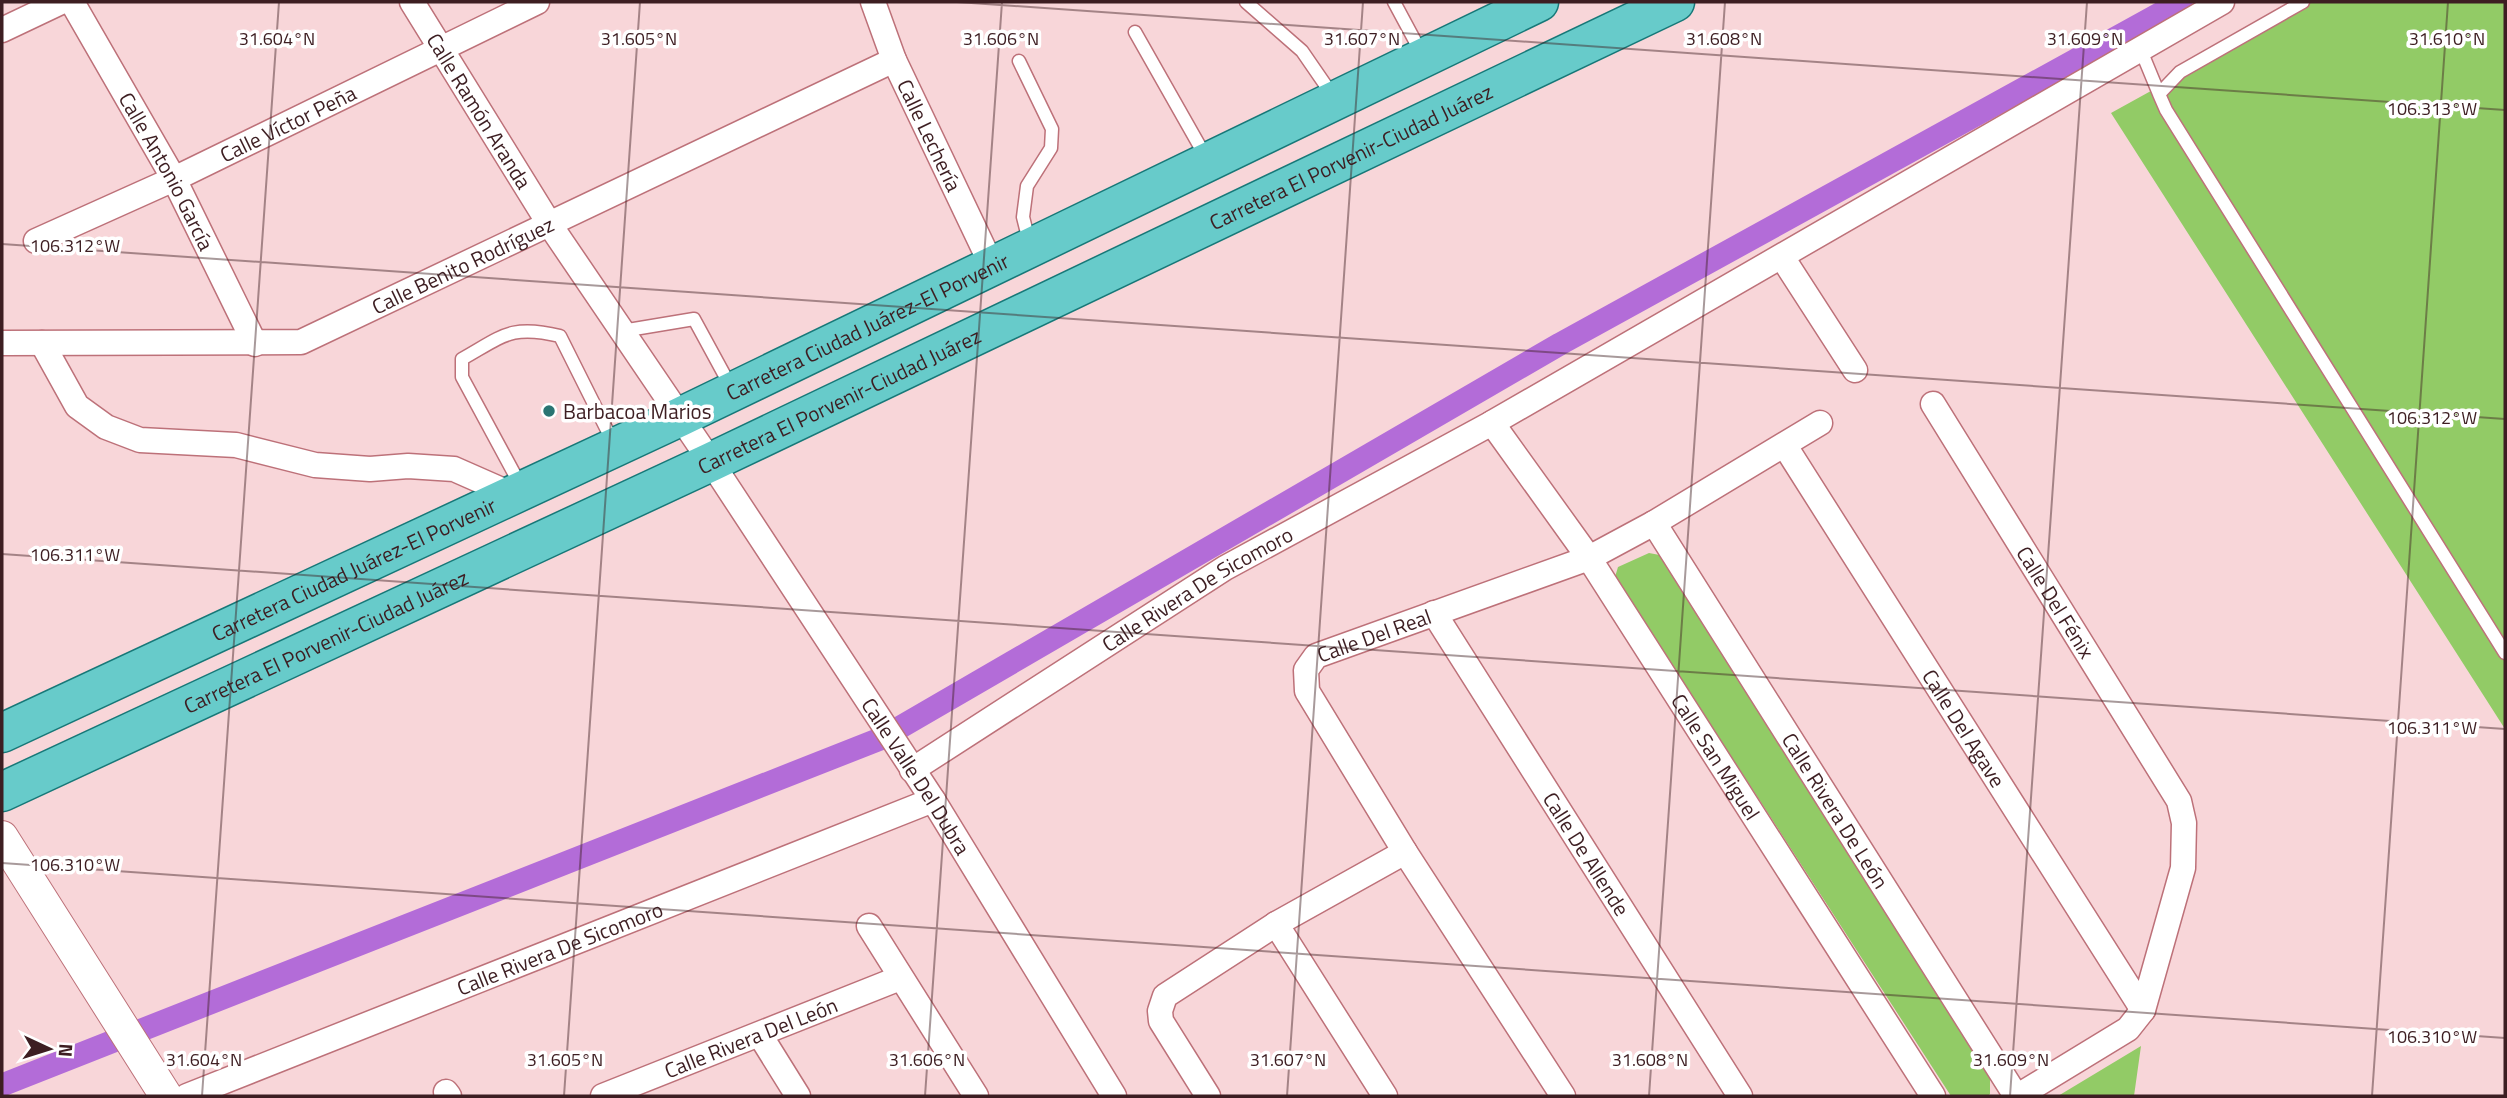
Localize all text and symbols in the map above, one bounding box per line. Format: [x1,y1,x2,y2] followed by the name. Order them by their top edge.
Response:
[239,25,315,52] text: 31.604°N
[601,25,677,52] text: 31.605°N
[963,25,1039,52] text: 31.606°N
[1324,25,1400,52] text: 31.607°N
[1686,25,1762,52] text: 31.608°N
[2047,25,2123,52] text: 31.609°N
[2409,25,2485,52] text: 31.610°N
[419,27,540,195] street label: Calle Ramón Aranda
[889,74,970,197] street label: Calle Lechería
[1204,75,1498,238] street label: Carretera El Porvenir-Ciudad Juárez
[214,76,362,170] street label: Calle Víctor Peña
[111,86,223,256] street label: Calle Antonio García
[2387,95,2477,122] text: 106.313°W
[366,208,559,322] street label: Calle Benito Rodríguez
[30,232,120,259] text: 106.312°W
[720,244,1014,409] street label: Carretera Ciudad Juárez-El Porvenir
[692,320,986,482] street label: Carretera El Porvenir-Ciudad Juárez
[563,395,711,427] place label: Barbacoa Marios
[541,403,557,419] marker: Barbacoa Marios
[2387,404,2477,431] text: 106.312°W
[206,489,501,649] street label: Carretera Ciudad Juárez-El Porvenir
[1095,518,1299,660] street label: Calle Rivera De Sicomoro
[2009,540,2103,665] street label: Calle Del Fénix
[30,541,120,568] text: 106.311°W
[178,561,473,721] street label: Carretera El Porvenir-Ciudad Juárez
[1312,600,1436,670] street label: Calle Del Real
[1914,663,2014,793] street label: Calle Del Agave
[1664,687,1768,826] street label: Calle San Miguel
[854,691,979,861] street label: Calle Valle Del Dubra
[2387,714,2477,741] text: 106.311°W
[1774,726,1897,895] street label: Calle Rivera De León
[1535,785,1638,922] street label: Calle De Allende
[30,851,120,878] text: 106.310°W
[452,893,667,1003] street label: Calle Rivera De Sicomoro
[659,988,842,1086] street label: Calle Rivera Del León
[14,1014,84,1084] north arrow
[2387,1023,2477,1050] text: 106.310°W
[52,1043,81,1058] text: N
[166,1046,242,1073] text: 31.604°N
[527,1046,603,1073] text: 31.605°N
[889,1046,965,1073] text: 31.606°N
[1250,1046,1326,1073] text: 31.607°N
[1612,1046,1688,1073] text: 31.608°N
[1973,1046,2049,1073] text: 31.609°N

